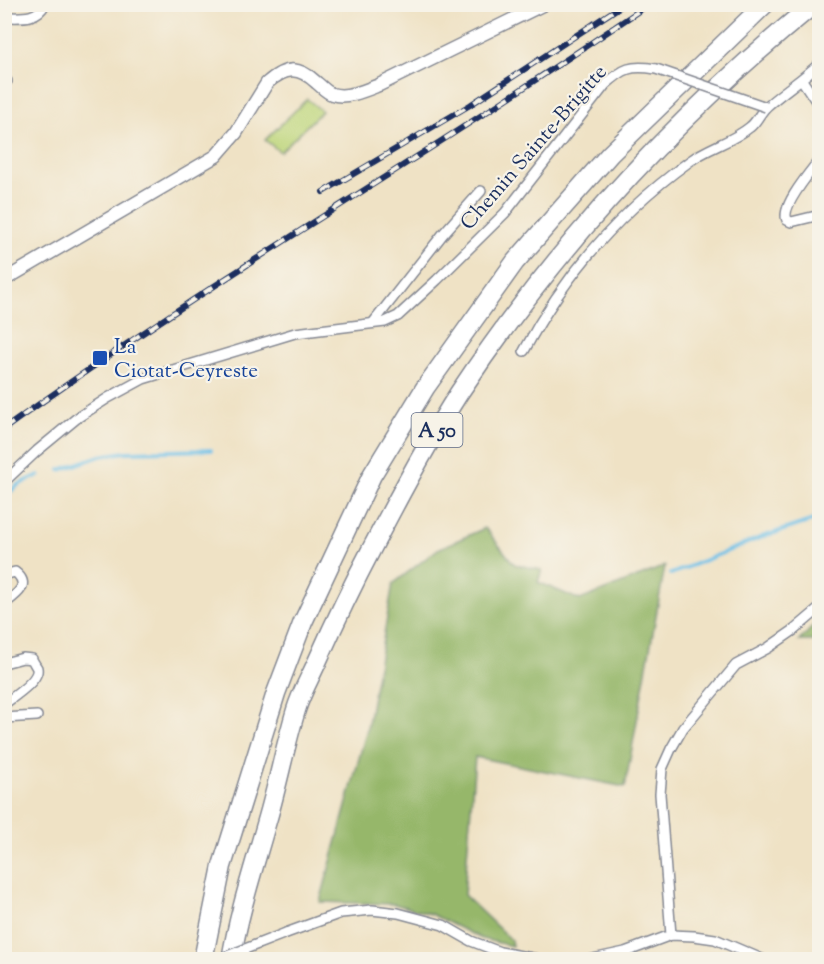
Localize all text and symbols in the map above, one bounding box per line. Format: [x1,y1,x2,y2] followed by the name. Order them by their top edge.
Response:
[454,59,615,238] street label: Chemin Sainte-Brigitte
[114,333,258,387] place label: La Ciotat-Ceyreste
[91,349,109,367] marker: La Ciotat-Ceyreste
[412,413,462,447] road number: A 50

